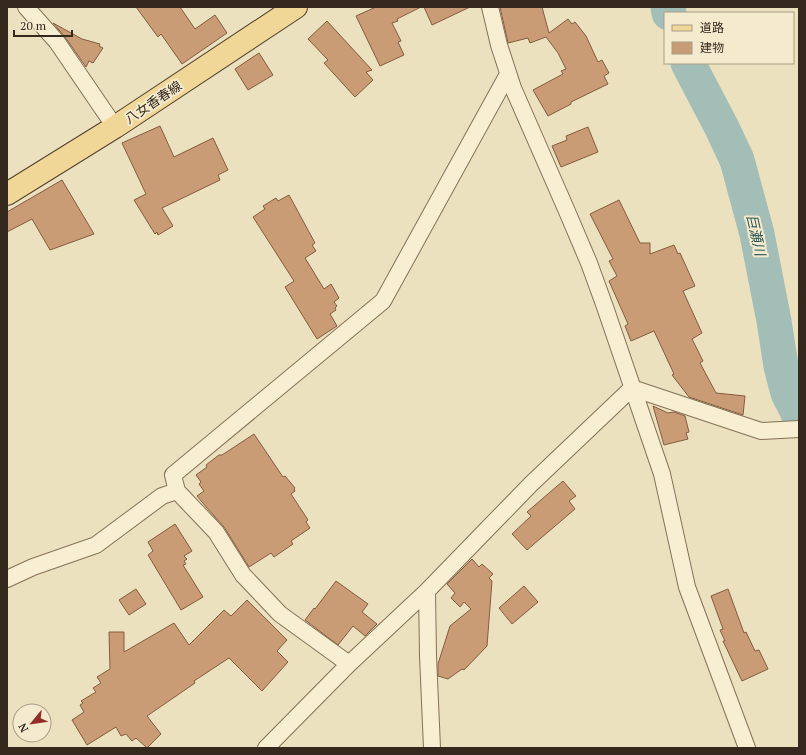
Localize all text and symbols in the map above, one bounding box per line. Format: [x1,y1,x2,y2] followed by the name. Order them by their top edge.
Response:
[14,12,72,38] scale bar
[664,12,794,64] legend
[20,18,47,33] text: 20 m
[700,20,724,35] text: 道路
[700,40,724,55] text: 建物
[121,76,185,128] street label: 八女香春線
[743,212,771,259] water label: 巨瀬川
[12,703,52,743] north arrow
[15,720,31,735] text: N

